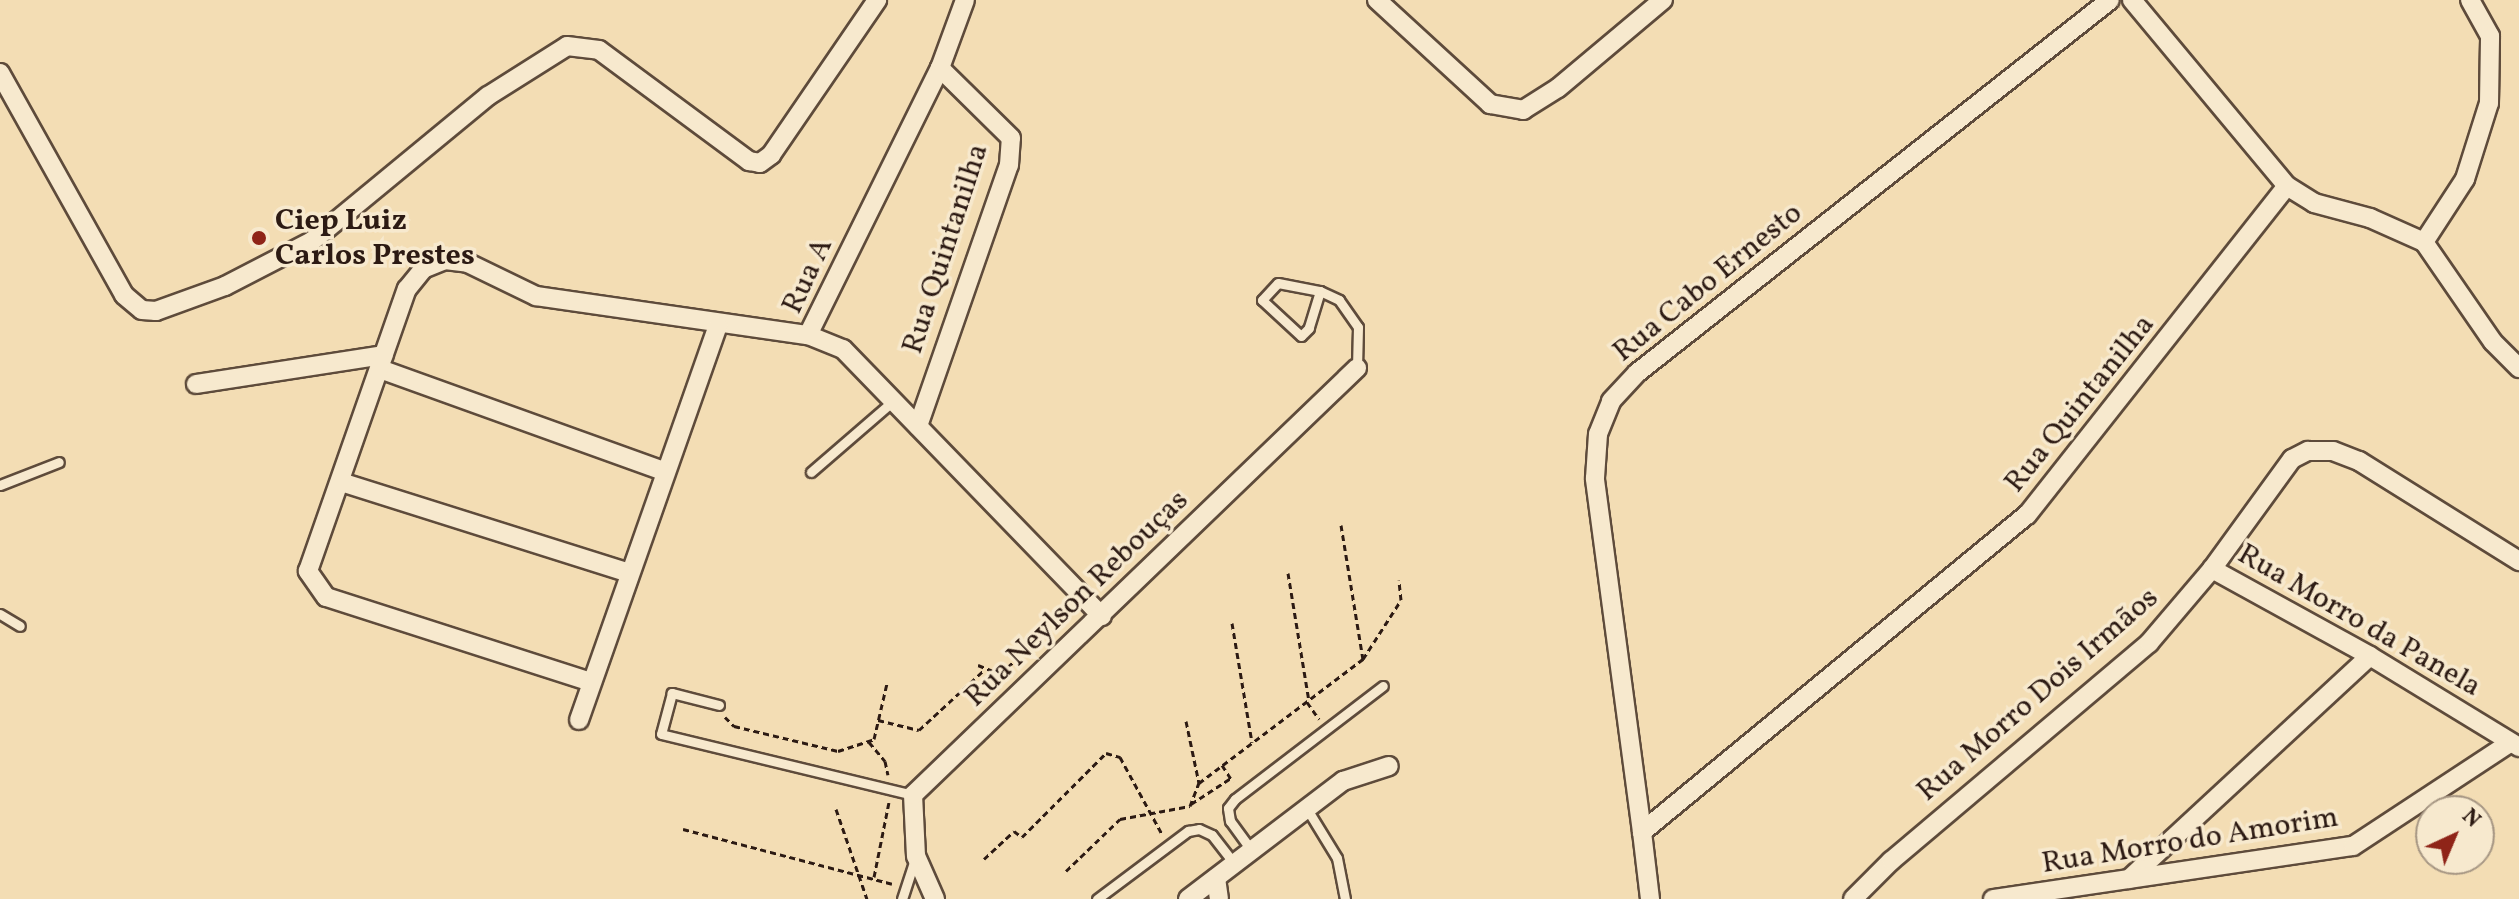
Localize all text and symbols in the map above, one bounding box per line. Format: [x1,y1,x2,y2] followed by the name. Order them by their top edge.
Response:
[895,140,997,358] street label: Rua Quintanilha
[1606,196,1810,370] street label: Rua Cabo Ernesto
[275,203,475,274] place label: Ciep Luiz Carlos Prestes
[250,229,268,247] marker: Ciep Luiz Carlos Prestes
[775,232,841,320] street label: Rua A
[1997,308,2163,500] street label: Rua Quintanilha
[958,483,1196,715] street label: Rua Neylson Rebouças
[2231,537,2487,705] street label: Rua Morro da Panela
[1910,580,2166,810] street label: Rua Morro Dois Irmãos
[2415,795,2495,875] north arrow
[2039,800,2341,882] street label: Rua Morro do Amorim
[2454,802,2487,836] text: N

